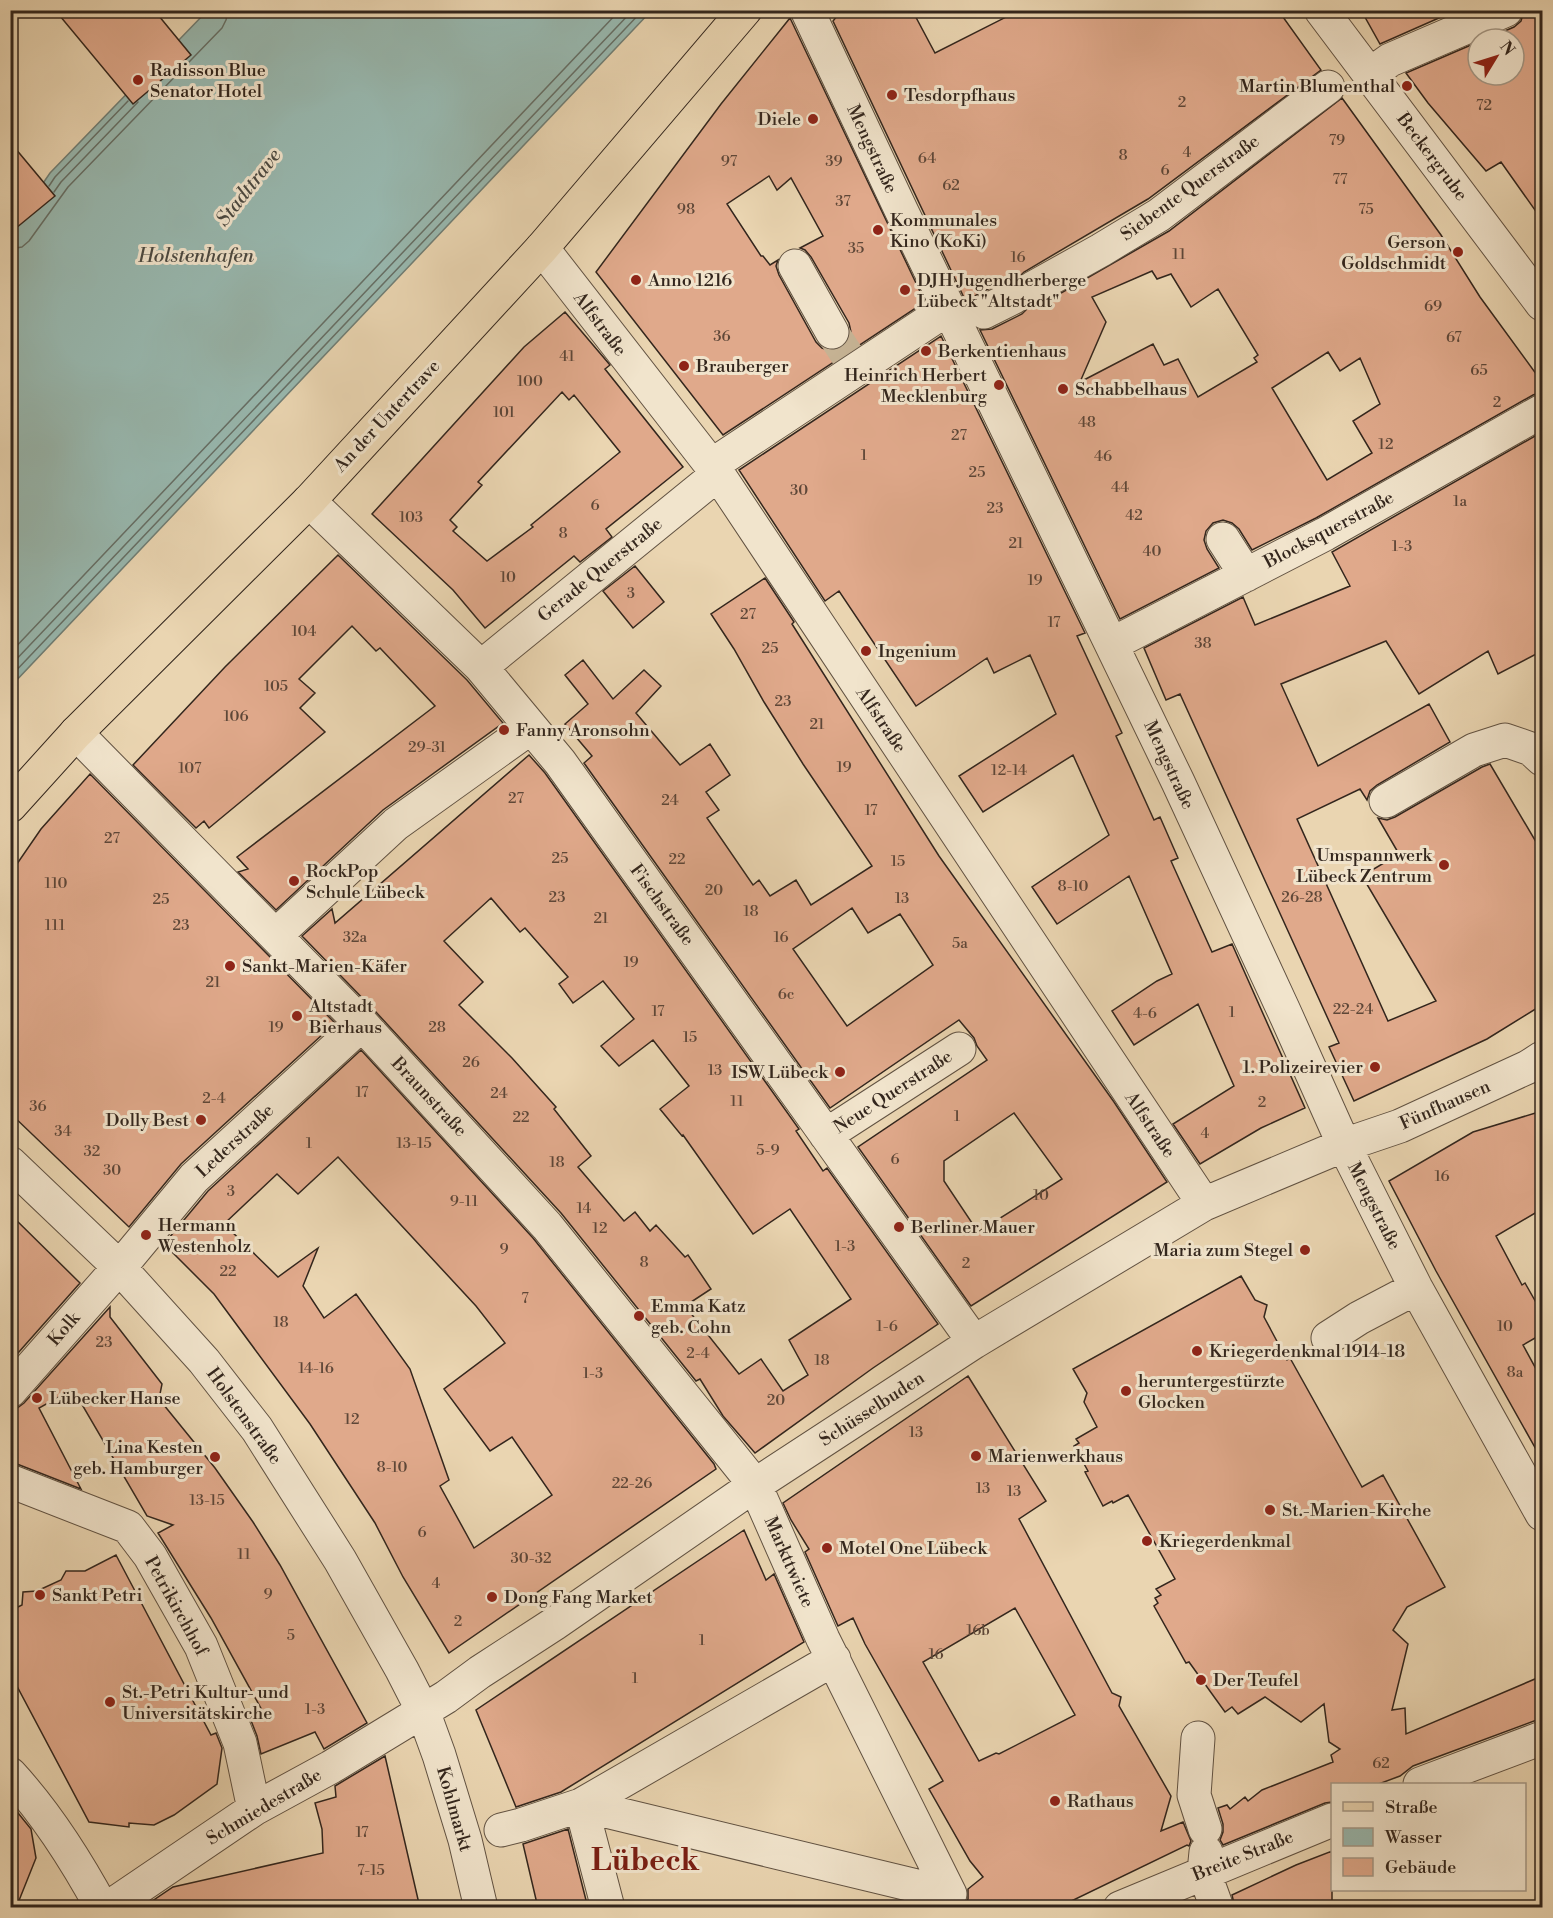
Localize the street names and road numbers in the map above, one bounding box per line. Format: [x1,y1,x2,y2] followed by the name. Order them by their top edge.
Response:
[841,101,903,197] street label: Mengstraße
[1391,108,1473,206] street label: Beckergrube
[1116,130,1264,246] street label: Siebente Querstraße
[568,286,632,361] street label: Alfstraße
[328,355,445,478] street label: An der Untertrave
[1259,486,1398,574] street label: Blocksquerstraße
[533,513,667,627] street label: Gerade Querstraße
[850,682,911,757] street label: Alfstraße
[1138,717,1200,813] street label: Mengstraße
[625,860,699,950] street label: Fischstraße
[829,1045,957,1139] street label: Neue Querstraße
[386,1052,472,1142] street label: Braunstraße
[1396,1075,1494,1135] street label: Fünfhausen
[1119,1087,1180,1162] street label: Alfstraße
[191,1099,279,1183] street label: Lederstraße
[1342,1158,1406,1254] street label: Mengstraße
[43,1306,86,1351] street label: Kolk
[201,1363,287,1469] street label: Holstenstraße
[815,1366,929,1452] street label: Schüsselbuden
[759,1513,819,1611] street label: Markttwiete
[139,1552,214,1661] street label: Petrikirchhof
[202,1764,326,1850] street label: Schmiedestraße
[431,1764,477,1855] street label: Kohlmarkt
[1188,1825,1297,1887] street label: Breite Straße

